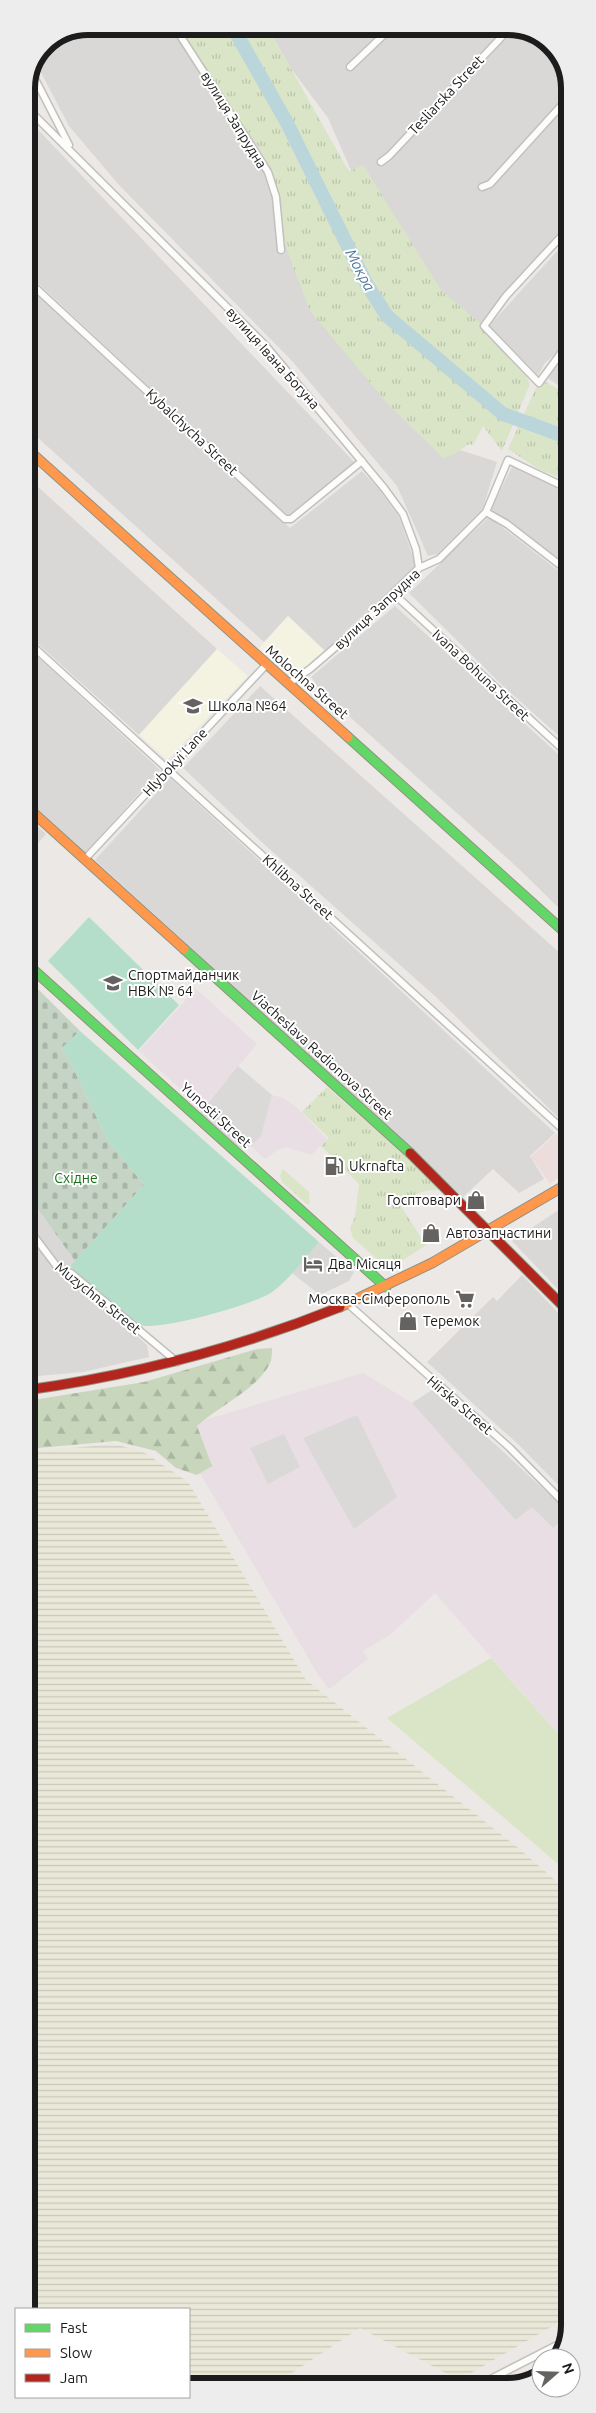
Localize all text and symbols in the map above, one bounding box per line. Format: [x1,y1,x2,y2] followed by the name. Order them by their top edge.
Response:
[405,51,487,138] street label: Tesliarska Street
[198,69,270,171] street label: вулиця Запрудна
[342,246,378,294] water label: Мокра
[223,304,323,412] street label: вулиця Івана Богуна
[143,385,241,479] street label: Kybalchycha Street
[331,565,423,653] street label: вулиця Запрудна
[429,626,533,724] street label: Ivana Bohuna Street
[262,642,352,723] street label: Molochna Street
[182,695,204,717] school or university icon: Школа №64
[208,698,287,714] place label: Школа №64
[139,725,211,799] street label: Hlybokyi Lane
[259,851,337,923] street label: Khlibna Street
[128,967,239,999] place label: Спортмайданчик НВК № 64
[102,972,124,994] school or university icon: Спортмайданчик НВК № 64
[248,987,396,1123] street label: Viacheslava Radionova Street
[177,1079,255,1151] street label: Yunosti Street
[323,1155,345,1177] fuel station icon: Ukrnafta
[349,1158,404,1174] place label: Ukrnafta
[54,1170,98,1186] park label: Східне
[465,1189,487,1211] shop icon: Госптовари
[387,1192,461,1208] place label: Госптовари
[420,1222,442,1244] shop icon: Автозапчастини
[446,1225,551,1241] place label: Автозапчастини
[302,1253,324,1275] hotel icon: Два Місяця
[328,1256,401,1272] place label: Два Місяця
[52,1259,144,1338] street label: Muzychna Street
[454,1288,476,1310] supermarket icon: Москва-Сімферополь
[308,1291,450,1307] place label: Москва-Сімферополь
[397,1310,419,1332] shop icon: Теремок
[423,1313,479,1329] place label: Теремок
[424,1372,496,1438] street label: Hirska Street
[15,2308,190,2398] legend
[60,2319,88,2336] text: Fast
[60,2344,93,2361] text: Slow
[531,2348,581,2398] north arrow
[559,2361,578,2376] text: N
[60,2369,88,2386] text: Jam

